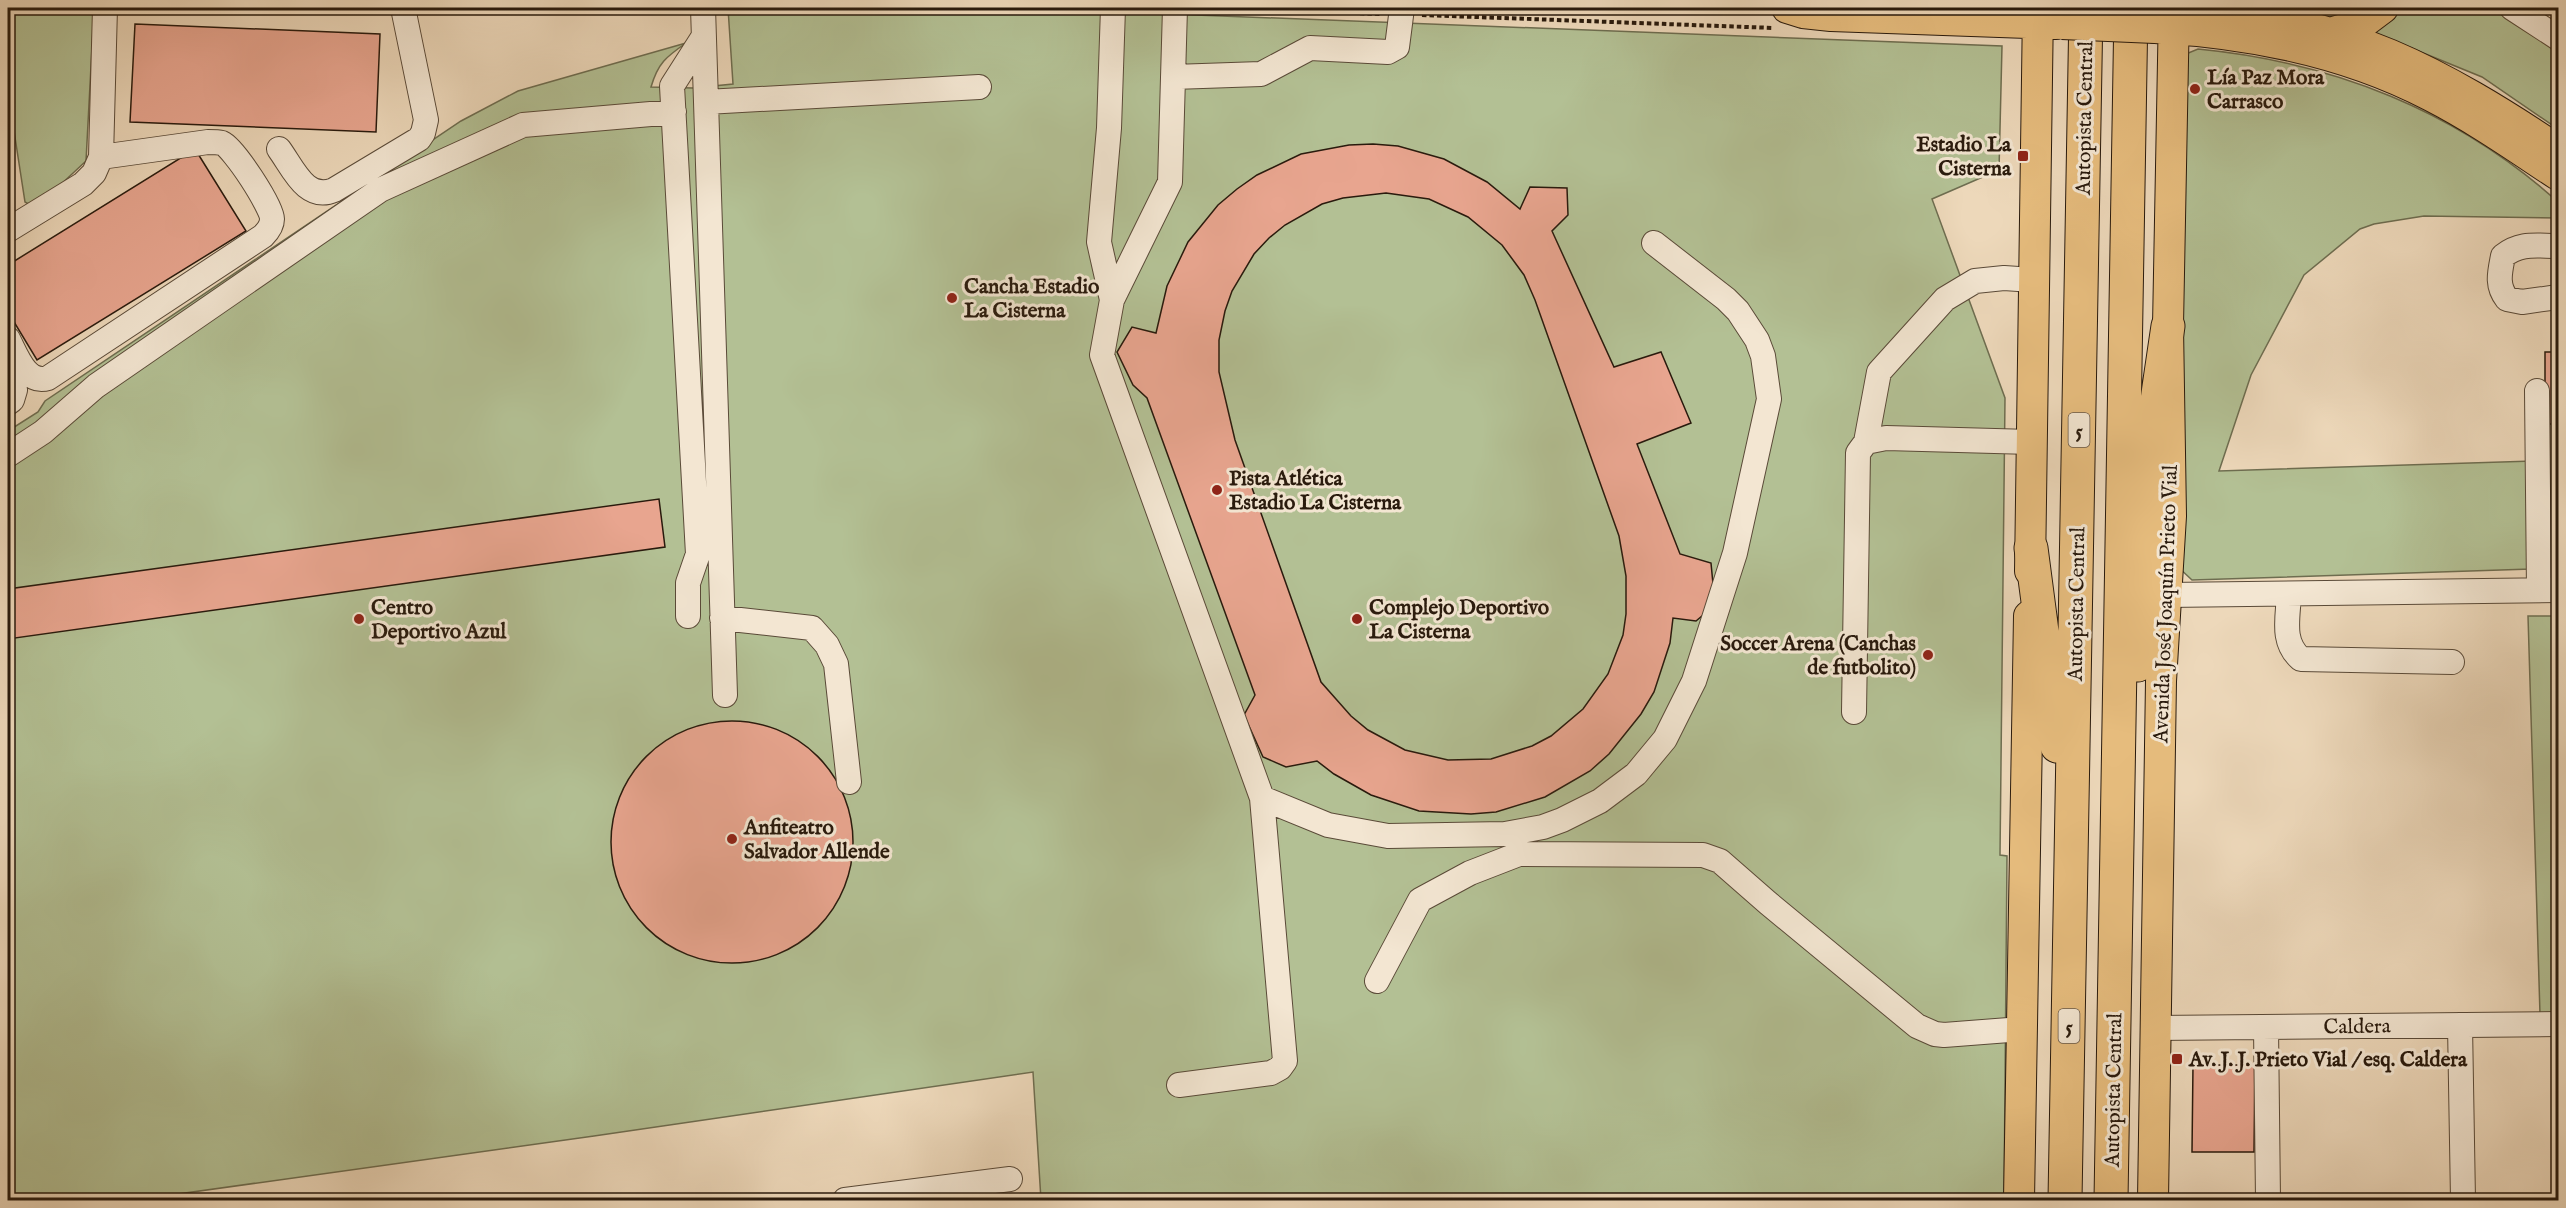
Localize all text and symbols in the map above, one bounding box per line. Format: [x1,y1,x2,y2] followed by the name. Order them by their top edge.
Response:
[2071,40,2100,196] street label: Autopista Central
[2207,65,2325,116] place label: Lía Paz Mora Carrasco
[2188,82,2202,96] marker: Lía Paz Mora Carrasco
[1916,132,2012,183] place label: Estadio La Cisterna
[2016,149,2030,163] marker: Estadio La Cisterna
[964,274,1100,325] place label: Cancha Estadio La Cisterna
[945,291,959,305] marker: Cancha Estadio La Cisterna
[2068,413,2090,447] road number: 5
[2148,464,2185,745] street label: Avenida José Joaquín Prieto Vial
[1229,466,1402,517] place label: Pista Atlética Estadio La Cisterna
[1210,483,1224,497] marker: Pista Atlética Estadio La Cisterna
[2063,526,2092,682] street label: Autopista Central
[371,595,507,646] place label: Centro Deportivo Azul
[1369,595,1550,646] place label: Complejo Deportivo La Cisterna
[352,612,366,626] marker: Centro Deportivo Azul
[1350,612,1364,626] marker: Complejo Deportivo La Cisterna
[1720,631,1916,682] place label: Soccer Arena (Canchas de futbolito)
[1921,648,1935,662] marker: Soccer Arena (Canchas de futbolito)
[743,815,890,866] place label: Anfiteatro Salvador Allende
[725,832,739,846] marker: Anfiteatro Salvador Allende
[2058,1009,2080,1043] road number: 5
[2100,1012,2129,1168] street label: Autopista Central
[2323,1013,2392,1042] street label: Caldera
[2188,1047,2468,1074] place label: Av. J. J. Prieto Vial / esq. Caldera
[2170,1052,2184,1066] marker: Av. J. J. Prieto Vial / esq. Caldera

